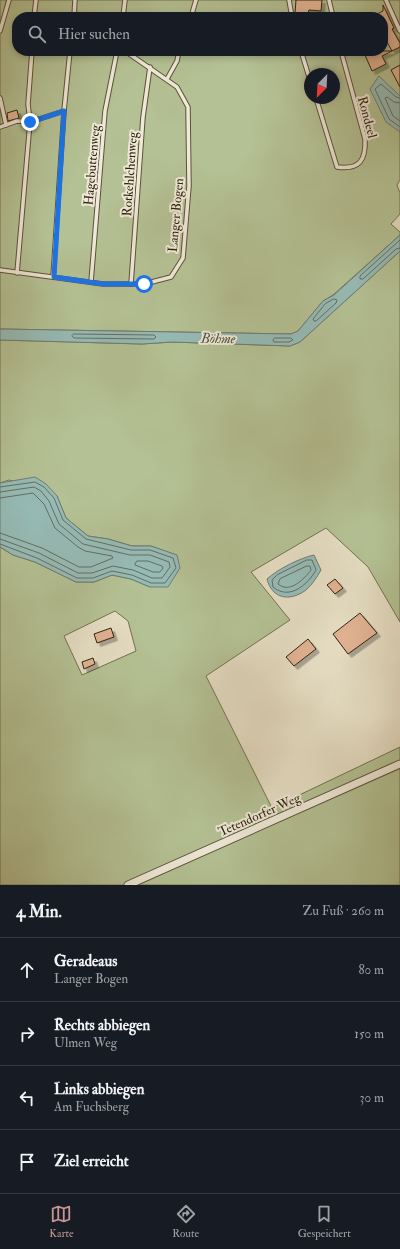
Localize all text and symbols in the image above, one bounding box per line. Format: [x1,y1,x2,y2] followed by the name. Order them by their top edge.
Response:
[12,12,388,56] search box
[26,23,48,45] icon: search
[58,25,130,44] text: Hier suchen
[304,68,340,104] north arrow
[354,95,380,141] street label: Rondeel
[21,113,39,131] route end
[80,123,104,206] street label: Hagebuttenweg
[119,131,141,217] street label: Rotkehlchenweg
[165,177,187,253] street label: Langer Bogen
[135,275,153,293] route start
[200,330,236,347] water label: Böhme
[216,789,304,840] street label: Tetendorfer Weg
[16,901,62,922] text: 4 Min.
[303,903,384,919] text: Zu Fuß · 260 m
[54,952,117,971] text: Geradeaus
[16,959,38,981] icon: ahead
[358,962,384,978] text: 80 m
[54,971,128,987] text: Langer Bogen
[54,1016,150,1035] text: Rechts abbiegen
[16,1023,38,1045] icon: right
[354,1026,384,1042] text: 150 m
[54,1035,117,1051] text: Ulmen Weg
[54,1080,144,1099] text: Links abbiegen
[16,1087,38,1109] icon: left
[360,1090,384,1106] text: 30 m
[54,1099,129,1115] text: Am Fuchsberg
[16,1151,38,1173] icon: arrive
[54,1152,129,1171] text: Ziel erreicht
[49,1203,74,1240] tab: Karte
[172,1203,199,1240] tab: Route
[298,1203,351,1240] tab: Gespeichert

